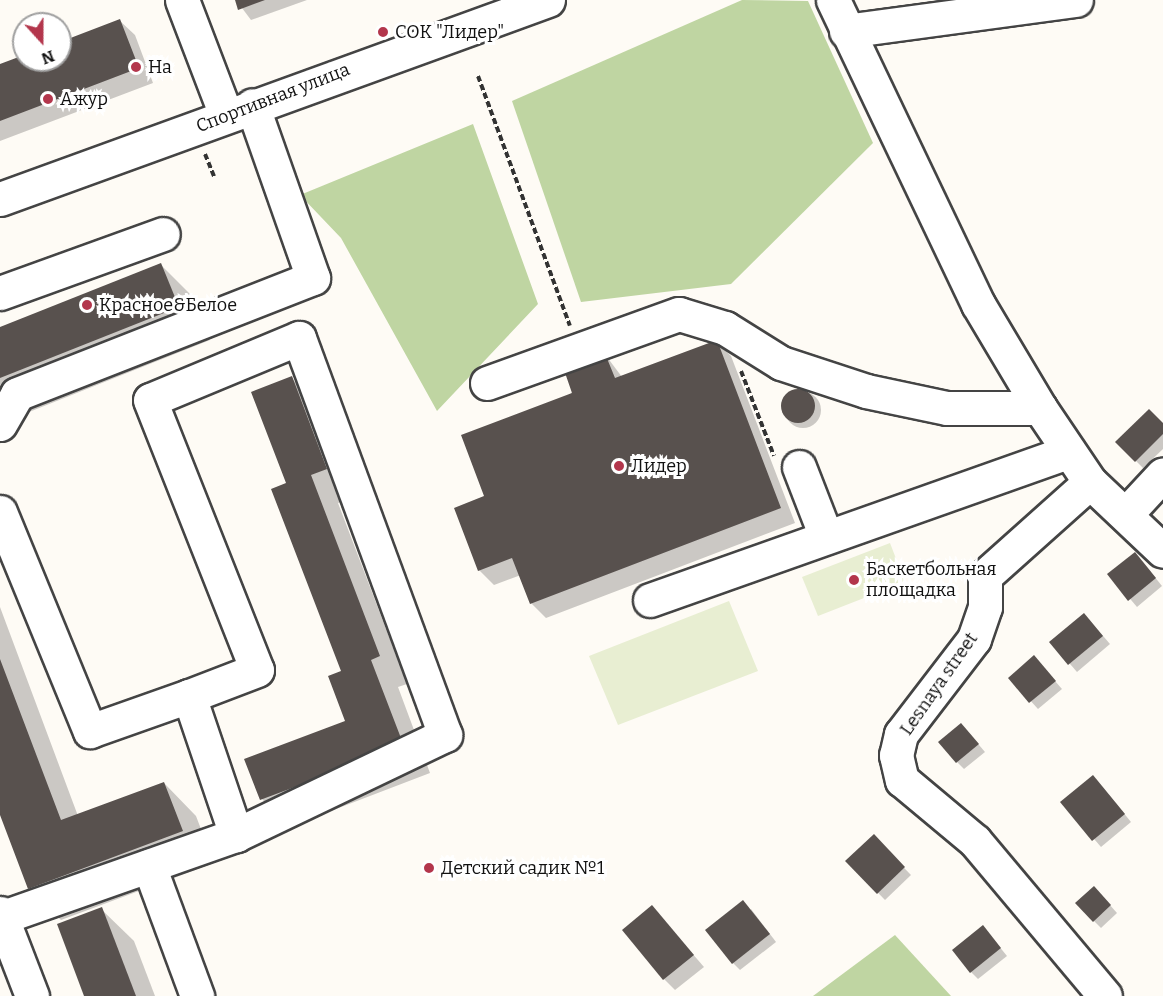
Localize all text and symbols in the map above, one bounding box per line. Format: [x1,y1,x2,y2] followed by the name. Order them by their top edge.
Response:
[12,12,72,72] north arrow
[395,21,504,43] place label: СОК "Лидер"
[376,25,390,39] marker: СОК "Лидер"
[39,46,57,68] text: N
[148,56,172,78] place label: На
[193,59,353,137] street label: Спортивная улица
[129,60,143,74] marker: На
[60,88,108,110] place label: Ажур
[41,92,55,106] marker: Ажур
[99,294,237,316] place label: Красное&Белое
[80,298,94,312] marker: Красное&Белое
[631,455,687,477] place label: Лидер
[612,459,626,473] marker: Лидер
[866,559,996,602] place label: Баскетбольная площадка
[847,573,861,587] marker: Баскетбольная площадка
[896,629,982,739] street label: Lesnaya street
[441,857,604,879] place label: Детский садик №1
[422,861,436,875] marker: Детский садик №1

